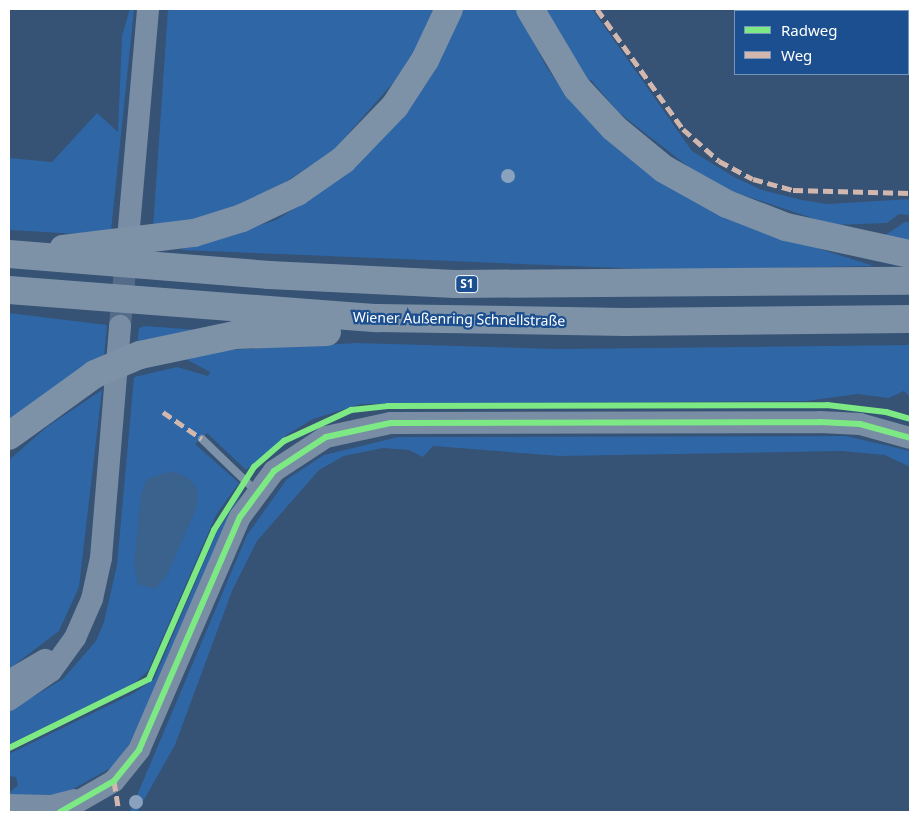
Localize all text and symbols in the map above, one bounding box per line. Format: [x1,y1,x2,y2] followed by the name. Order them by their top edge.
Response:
[734,10,909,75] legend
[781,20,837,40] text: Radweg
[781,45,812,65] text: Weg
[454,274,480,294] road number: S1
[353,309,565,329] street label: Wiener Außenring Schnellstraße

